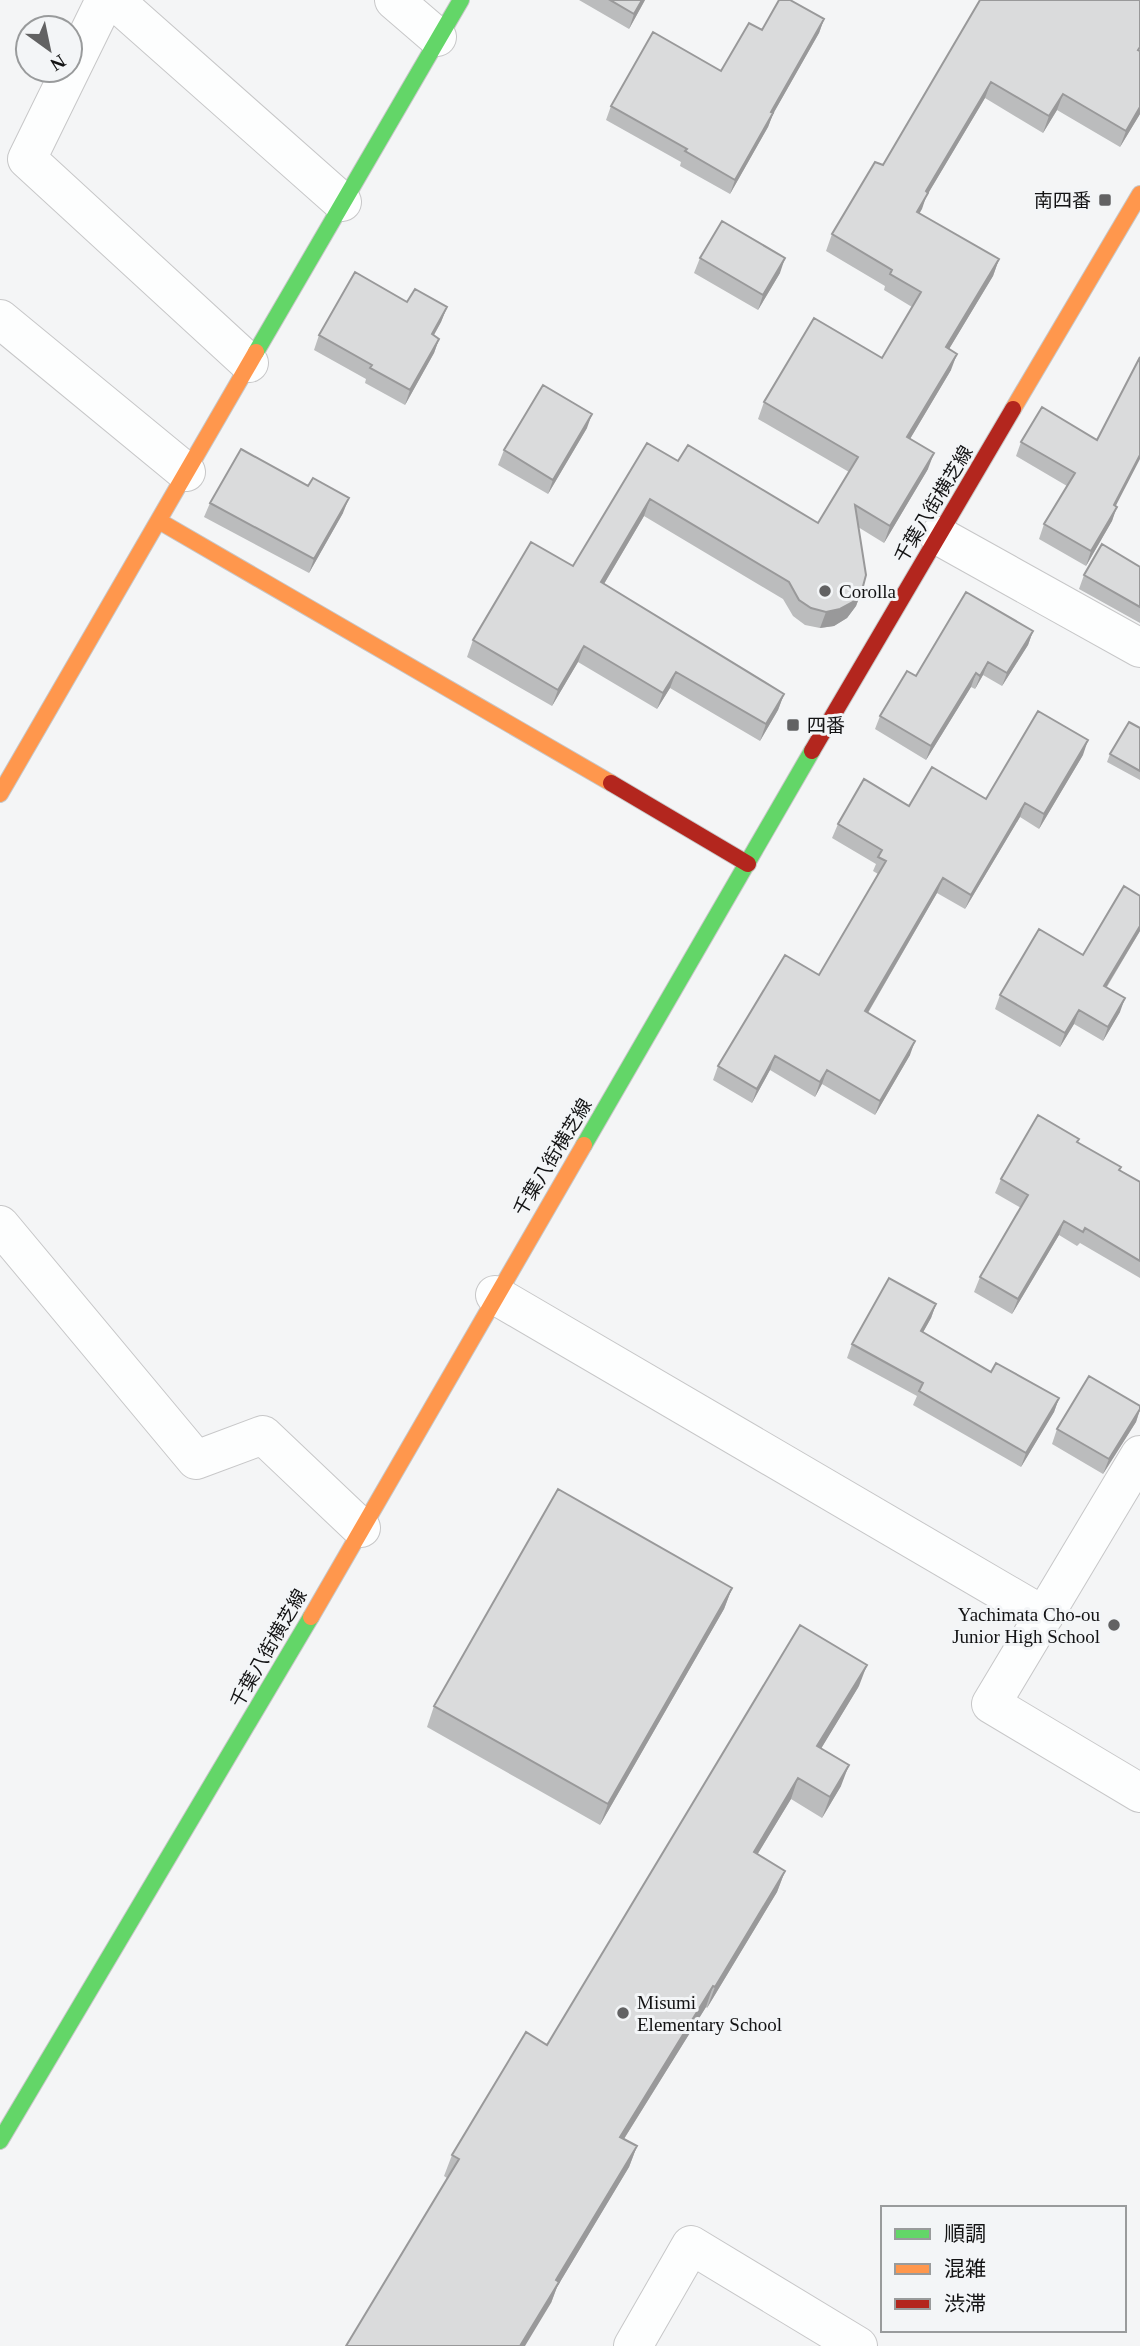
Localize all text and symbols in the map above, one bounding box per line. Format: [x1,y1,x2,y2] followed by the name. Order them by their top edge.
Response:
[14,14,84,84] north arrow
[46,50,69,76] text: N
[1034,190,1091,211] place label: 南四番
[1097,192,1113,208] marker: 南四番
[890,442,977,567] street label: 千葉八街横芝線
[839,581,897,602] place label: Corolla
[817,583,833,599] marker: Corolla
[807,715,845,736] place label: 四番
[785,717,801,733] marker: 四番
[509,1095,596,1220] street label: 千葉八街横芝線
[226,1585,311,1711] street label: 千葉八街横芝線
[952,1604,1100,1647] place label: Yachimata Cho-ou Junior High School
[1106,1617,1122,1633] marker: Yachimata Cho-ou Junior High School
[637,1992,782,2035] place label: Misumi Elementary School
[615,2005,631,2021] marker: Misumi Elementary School
[881,2206,1126,2332] legend
[944,2222,986,2246] text: 順調
[944,2257,986,2281] text: 混雑
[944,2292,986,2316] text: 渋滞

